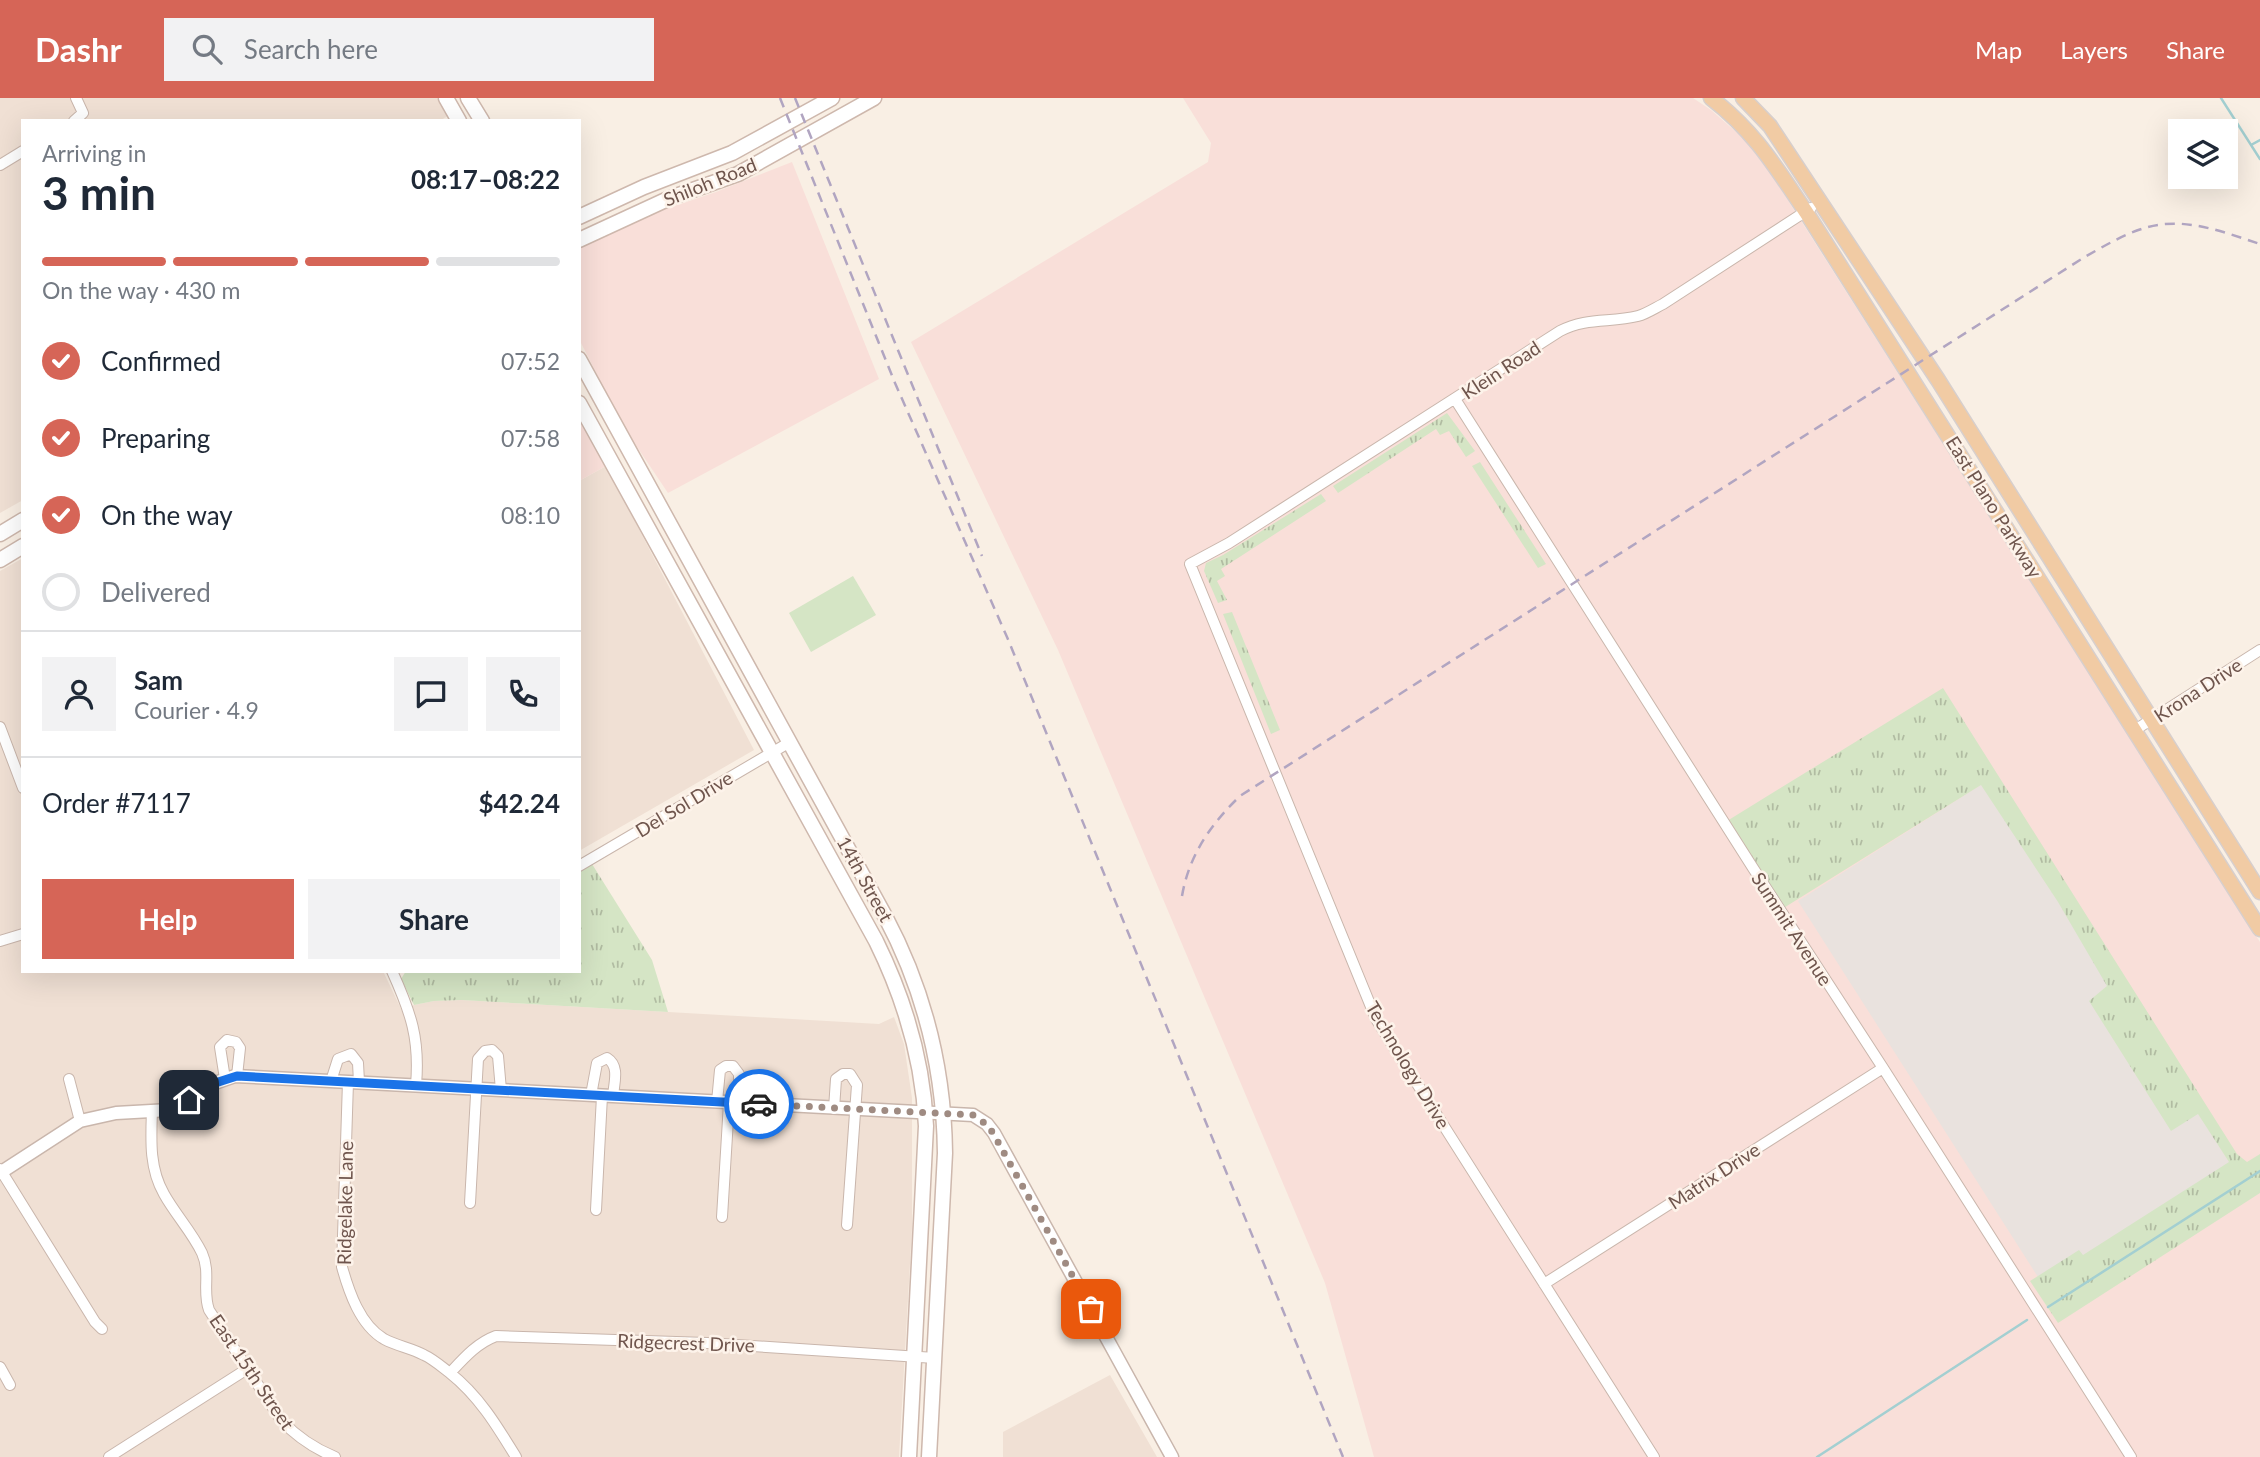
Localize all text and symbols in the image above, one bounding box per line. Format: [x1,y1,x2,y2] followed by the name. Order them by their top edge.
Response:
[164,18,654,81] search box
[35,29,122,69] text: Dashr
[188,30,226,68] icon: search
[244,33,378,65] text: Search here
[1975,35,2022,64] text: Map
[2060,35,2128,64] text: Layers
[2166,35,2225,64] text: Share
[2168,119,2238,189] map controls
[2168,119,2238,189] button: layers
[42,139,146,167] text: Arriving in
[660,152,760,211] street label: Shiloh Road
[411,163,560,195] text: 08:17–08:22
[42,165,156,220] text: 3 min
[42,276,241,304] text: On the way · 430 m
[1457,336,1544,404] street label: Klein Road
[42,342,80,380] icon: check
[101,345,221,377] text: Confirmed
[501,347,560,375] text: 07:52
[42,419,80,457] icon: check
[101,422,210,454] text: Preparing
[501,424,560,452] text: 07:58
[1942,432,2047,582] street label: East Plano Parkway
[42,496,80,534] icon: check
[101,499,233,531] text: On the way
[501,501,560,529] text: 08:10
[101,576,211,608] text: Delivered
[2149,653,2246,726] street label: Krona Drive
[42,657,116,731] button: person
[394,657,468,731] button: chat
[486,657,560,731] button: phone
[134,664,183,696] text: Sam
[134,696,259,724] text: Courier · 4.9
[631,766,737,842] street label: Del Sol Drive
[42,787,191,819] text: Order #7117
[478,787,560,819] text: $42.24
[833,832,898,926] street label: 14th Street
[1747,868,1838,990] street label: Summit Avenue
[42,879,294,959] button: Help
[308,879,560,959] button: Share
[1361,997,1456,1133] street label: Technology Drive
[724,1069,794,1139] courier
[159,1070,219,1130] pin
[170,1081,208,1119] icon: home
[740,1085,778,1123] icon: car
[1664,1137,1764,1214] street label: Matrix Drive
[332,1141,357,1265] street label: Ridgelake Lane
[1061,1279,1121,1339] pin
[1072,1290,1110,1328] icon: bag
[205,1310,300,1434] street label: East 15th Street
[617,1329,755,1356] street label: Ridgecrest Drive

